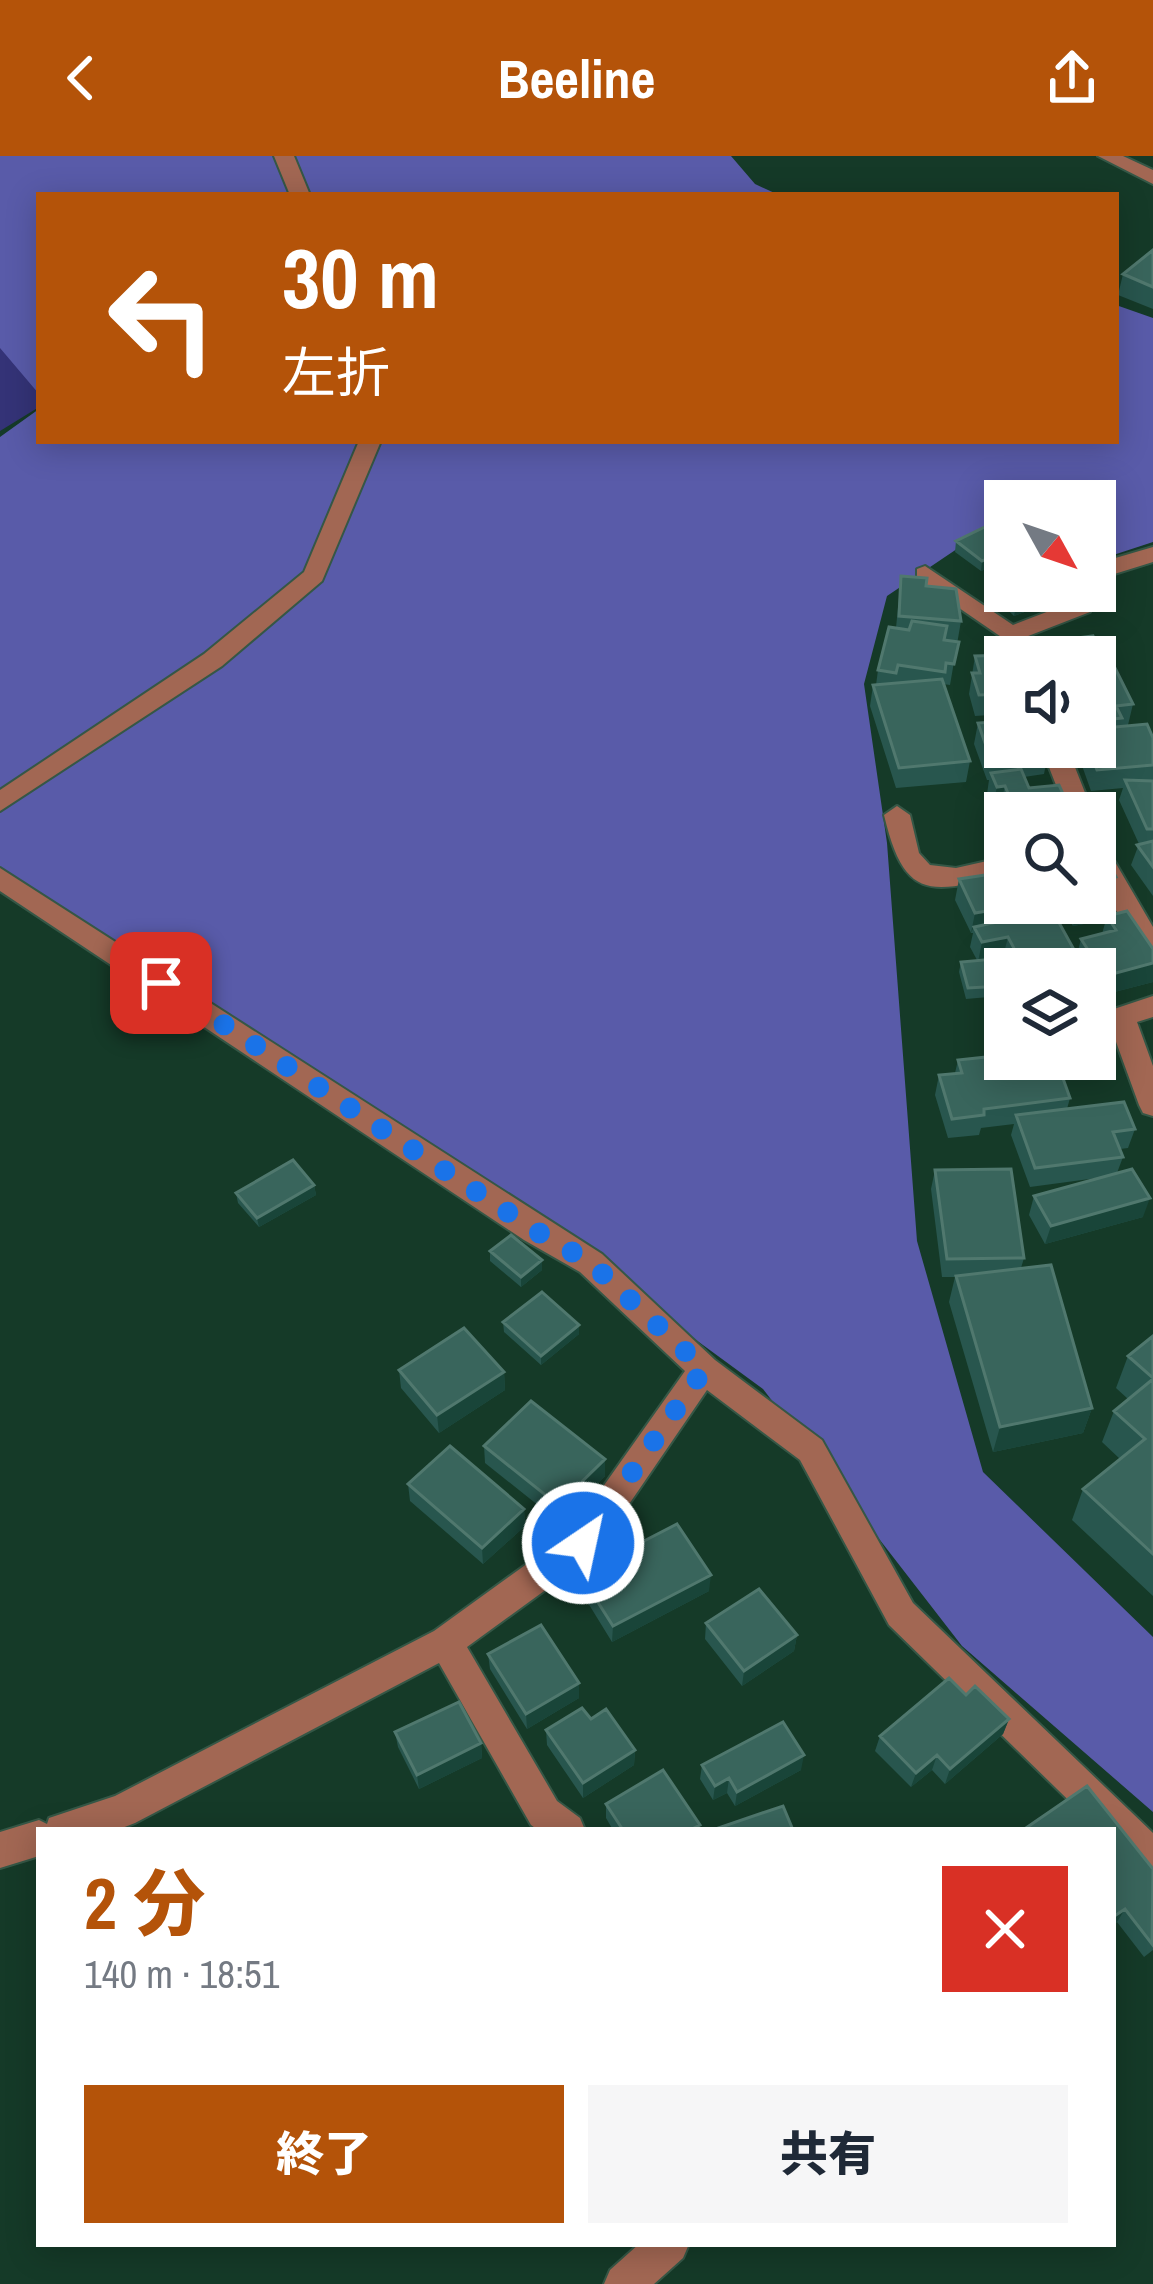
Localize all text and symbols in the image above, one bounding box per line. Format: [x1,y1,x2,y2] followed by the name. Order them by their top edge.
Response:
[498,42,655,115] text: Beeline
[48,45,114,111] icon: back
[1039,45,1105,111] icon: share
[282,221,439,334] text: 30 m
[84,240,240,396] icon: left
[282,336,390,409] text: 左折
[984,480,1116,612] north arrow
[984,480,1116,1080] map controls
[984,636,1116,768] button: sound
[984,792,1116,924] button: search
[110,932,212,1034] pin
[984,948,1116,1080] button: layers
[128,950,194,1016] icon: arrive
[520,1480,646,1606] position arrow
[84,1854,205,1951] text: 2 分
[942,1866,1068,1992] button: close
[84,1948,280,2000] text: 140 m · 18:51
[84,2085,564,2223] button: 終了
[588,2085,1068,2223] button: 共有

